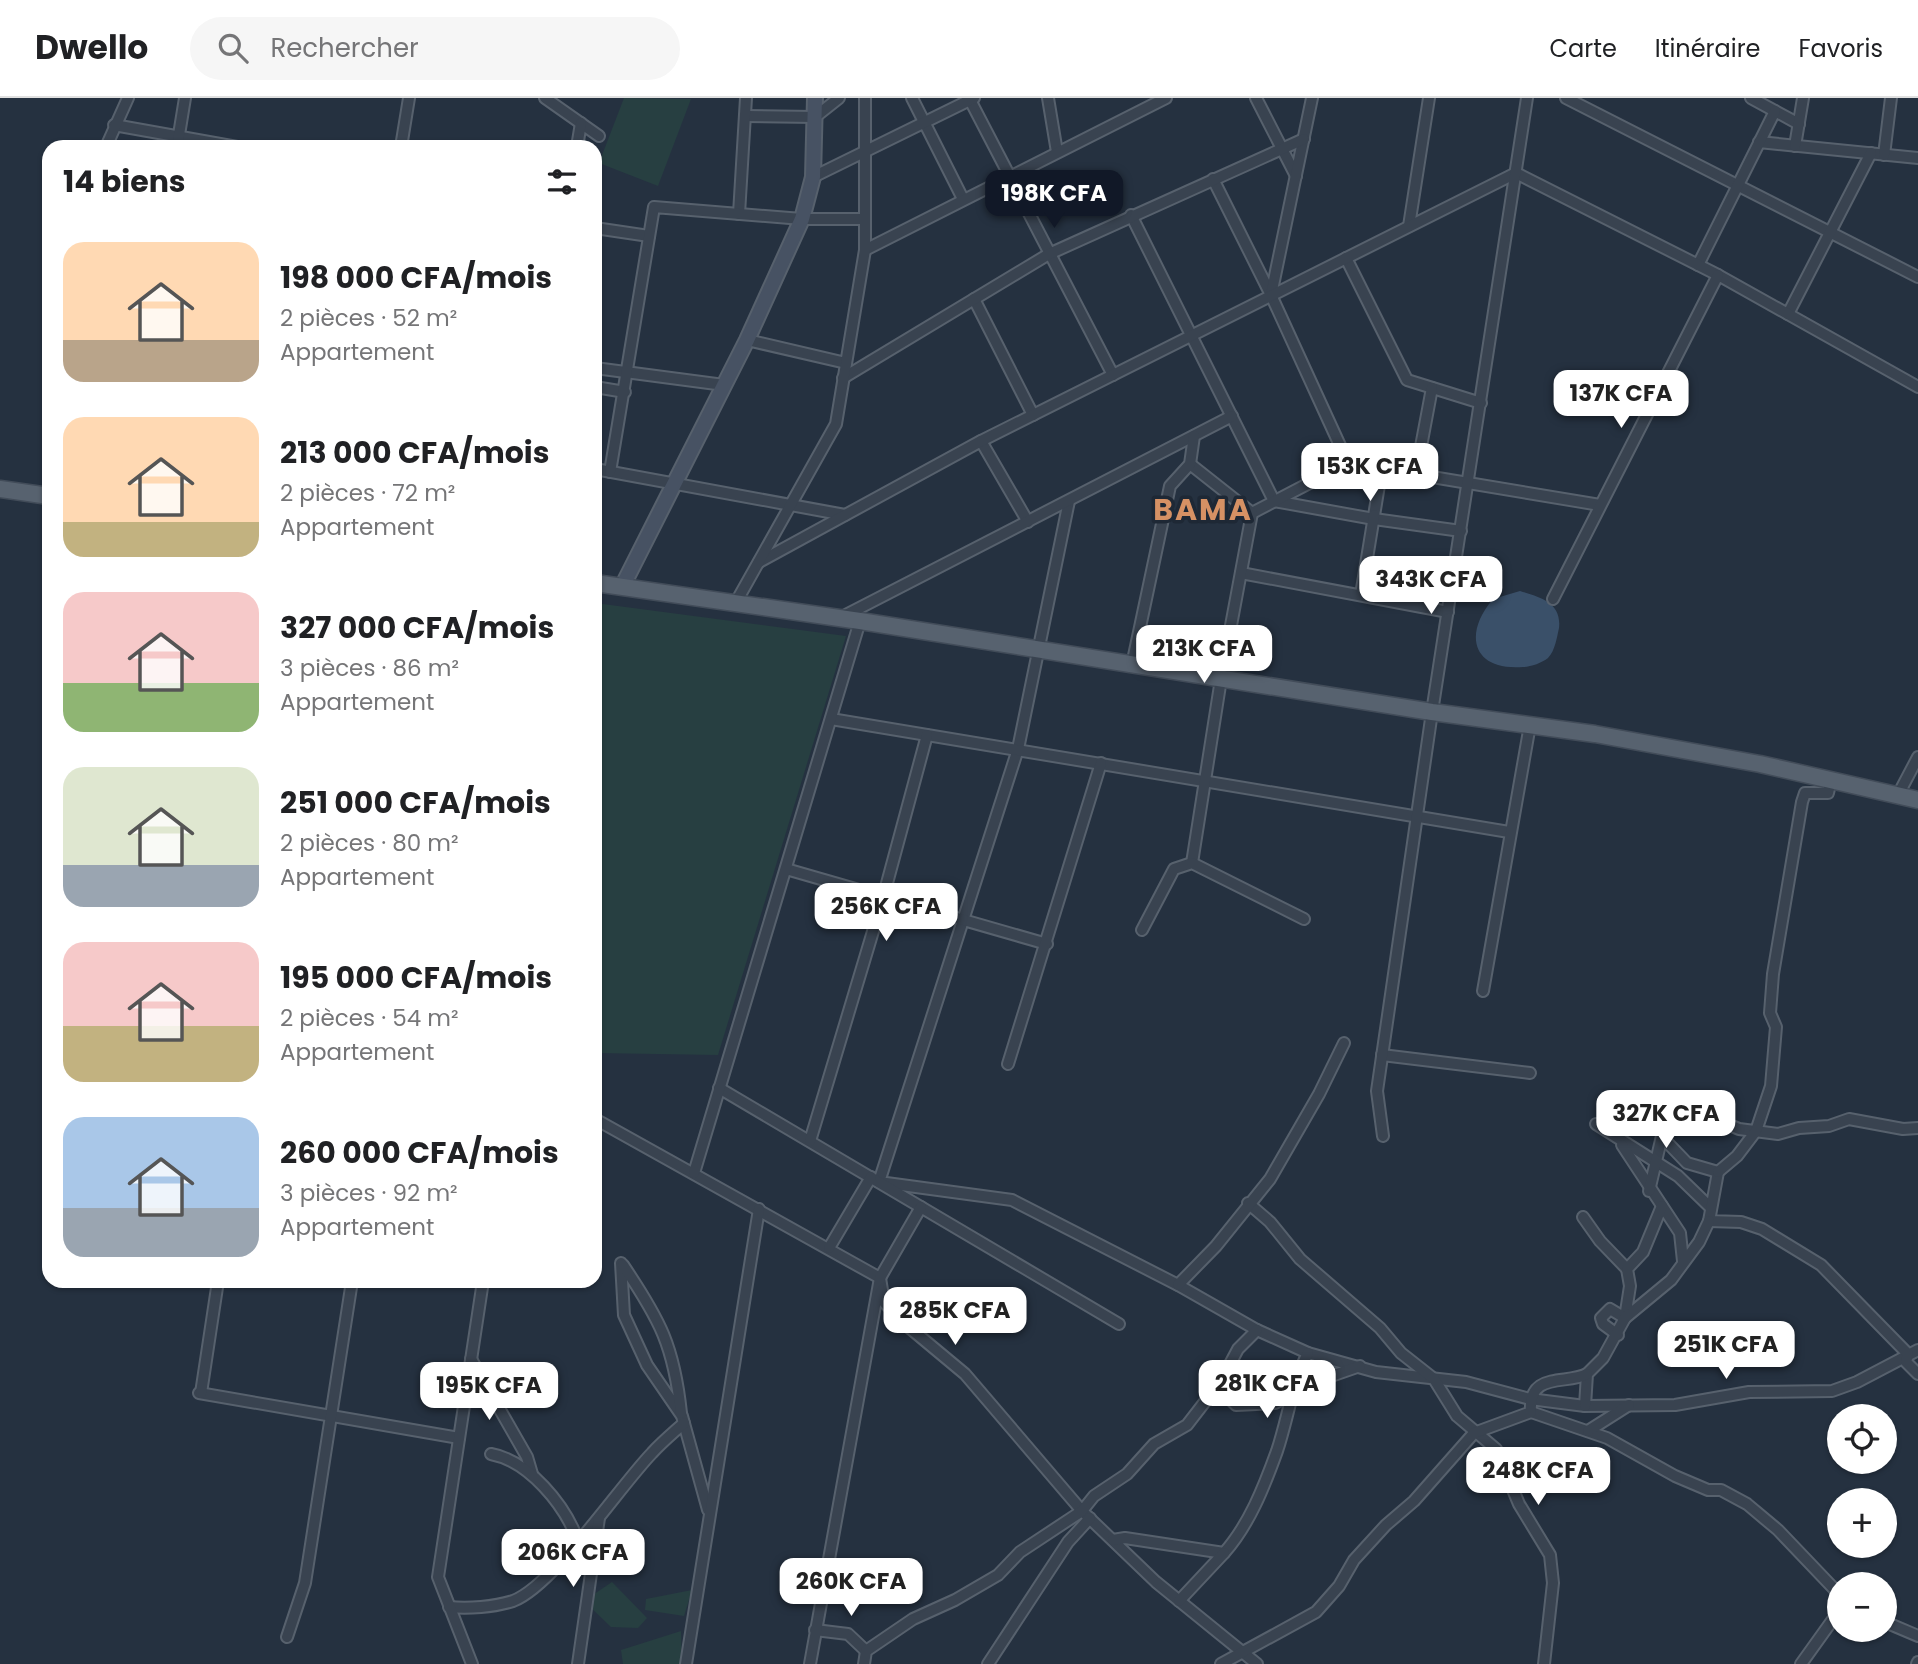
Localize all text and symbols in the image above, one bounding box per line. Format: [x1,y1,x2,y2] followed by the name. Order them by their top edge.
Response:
[190,17,680,80] search box
[35,24,148,71] text: Dwello
[214,29,252,67] icon: search
[270,30,419,66] text: Rechercher
[1549,32,1617,65] text: Carte
[1655,32,1760,65] text: Itinéraire
[1798,32,1883,65] text: Favoris
[63,160,186,203] text: 14 biens
[543,163,581,201] icon: filters
[982,170,1126,230] pin: 198K CFA
[1001,177,1107,209] text: 198K CFA
[280,256,552,299] text: 198 000 CFA/mois
[119,270,203,354] icon: home
[280,302,457,334] text: 2 pièces · 52 m²
[280,336,434,368] text: Appartement
[1549,370,1693,430] pin: 137K CFA
[1570,377,1672,409] text: 137K CFA
[280,431,549,474] text: 213 000 CFA/mois
[1298,444,1442,503] pin: 153K CFA
[119,445,203,529] icon: home
[1317,450,1423,482] text: 153K CFA
[280,477,455,509] text: 2 pièces · 72 m²
[1153,488,1253,531] district label: BAMA
[280,511,434,543] text: Appartement
[1359,556,1503,616] pin: 343K CFA
[1375,563,1487,595] text: 343K CFA
[280,606,554,649] text: 327 000 CFA/mois
[119,620,203,704] icon: home
[1132,626,1276,685] pin: 213K CFA
[1152,632,1256,664] text: 213K CFA
[280,652,459,684] text: 3 pièces · 86 m²
[280,686,434,718] text: Appartement
[280,781,551,824] text: 251 000 CFA/mois
[119,795,203,879] icon: home
[280,827,459,859] text: 2 pièces · 80 m²
[280,861,434,893] text: Appartement
[814,884,958,943] pin: 256K CFA
[831,890,941,922] text: 256K CFA
[280,956,552,999] text: 195 000 CFA/mois
[119,970,203,1054] icon: home
[280,1002,459,1034] text: 2 pièces · 54 m²
[280,1036,434,1068] text: Appartement
[1594,1090,1738,1150] pin: 327K CFA
[1612,1097,1720,1129] text: 327K CFA
[280,1131,559,1174] text: 260 000 CFA/mois
[119,1145,203,1229] icon: home
[280,1177,458,1209] text: 3 pièces · 92 m²
[280,1211,434,1243] text: Appartement
[883,1288,1027,1347] pin: 285K CFA
[900,1294,1010,1326] text: 285K CFA
[1654,1322,1798,1381] pin: 251K CFA
[1674,1328,1778,1360] text: 251K CFA
[1195,1360,1339,1420] pin: 281K CFA
[417,1362,561,1422] pin: 195K CFA
[1215,1367,1319,1399] text: 281K CFA
[436,1369,542,1401] text: 195K CFA
[1827,1404,1897,1642] map controls
[1827,1404,1897,1474] button: locate
[1466,1448,1610,1507] pin: 248K CFA
[1482,1454,1594,1486] text: 248K CFA
[1827,1488,1897,1558] button: +
[501,1530,645,1589] pin: 206K CFA
[518,1536,628,1568] text: 206K CFA
[779,1558,923,1618] pin: 260K CFA
[796,1565,906,1597] text: 260K CFA
[1827,1572,1897,1642] button: −

